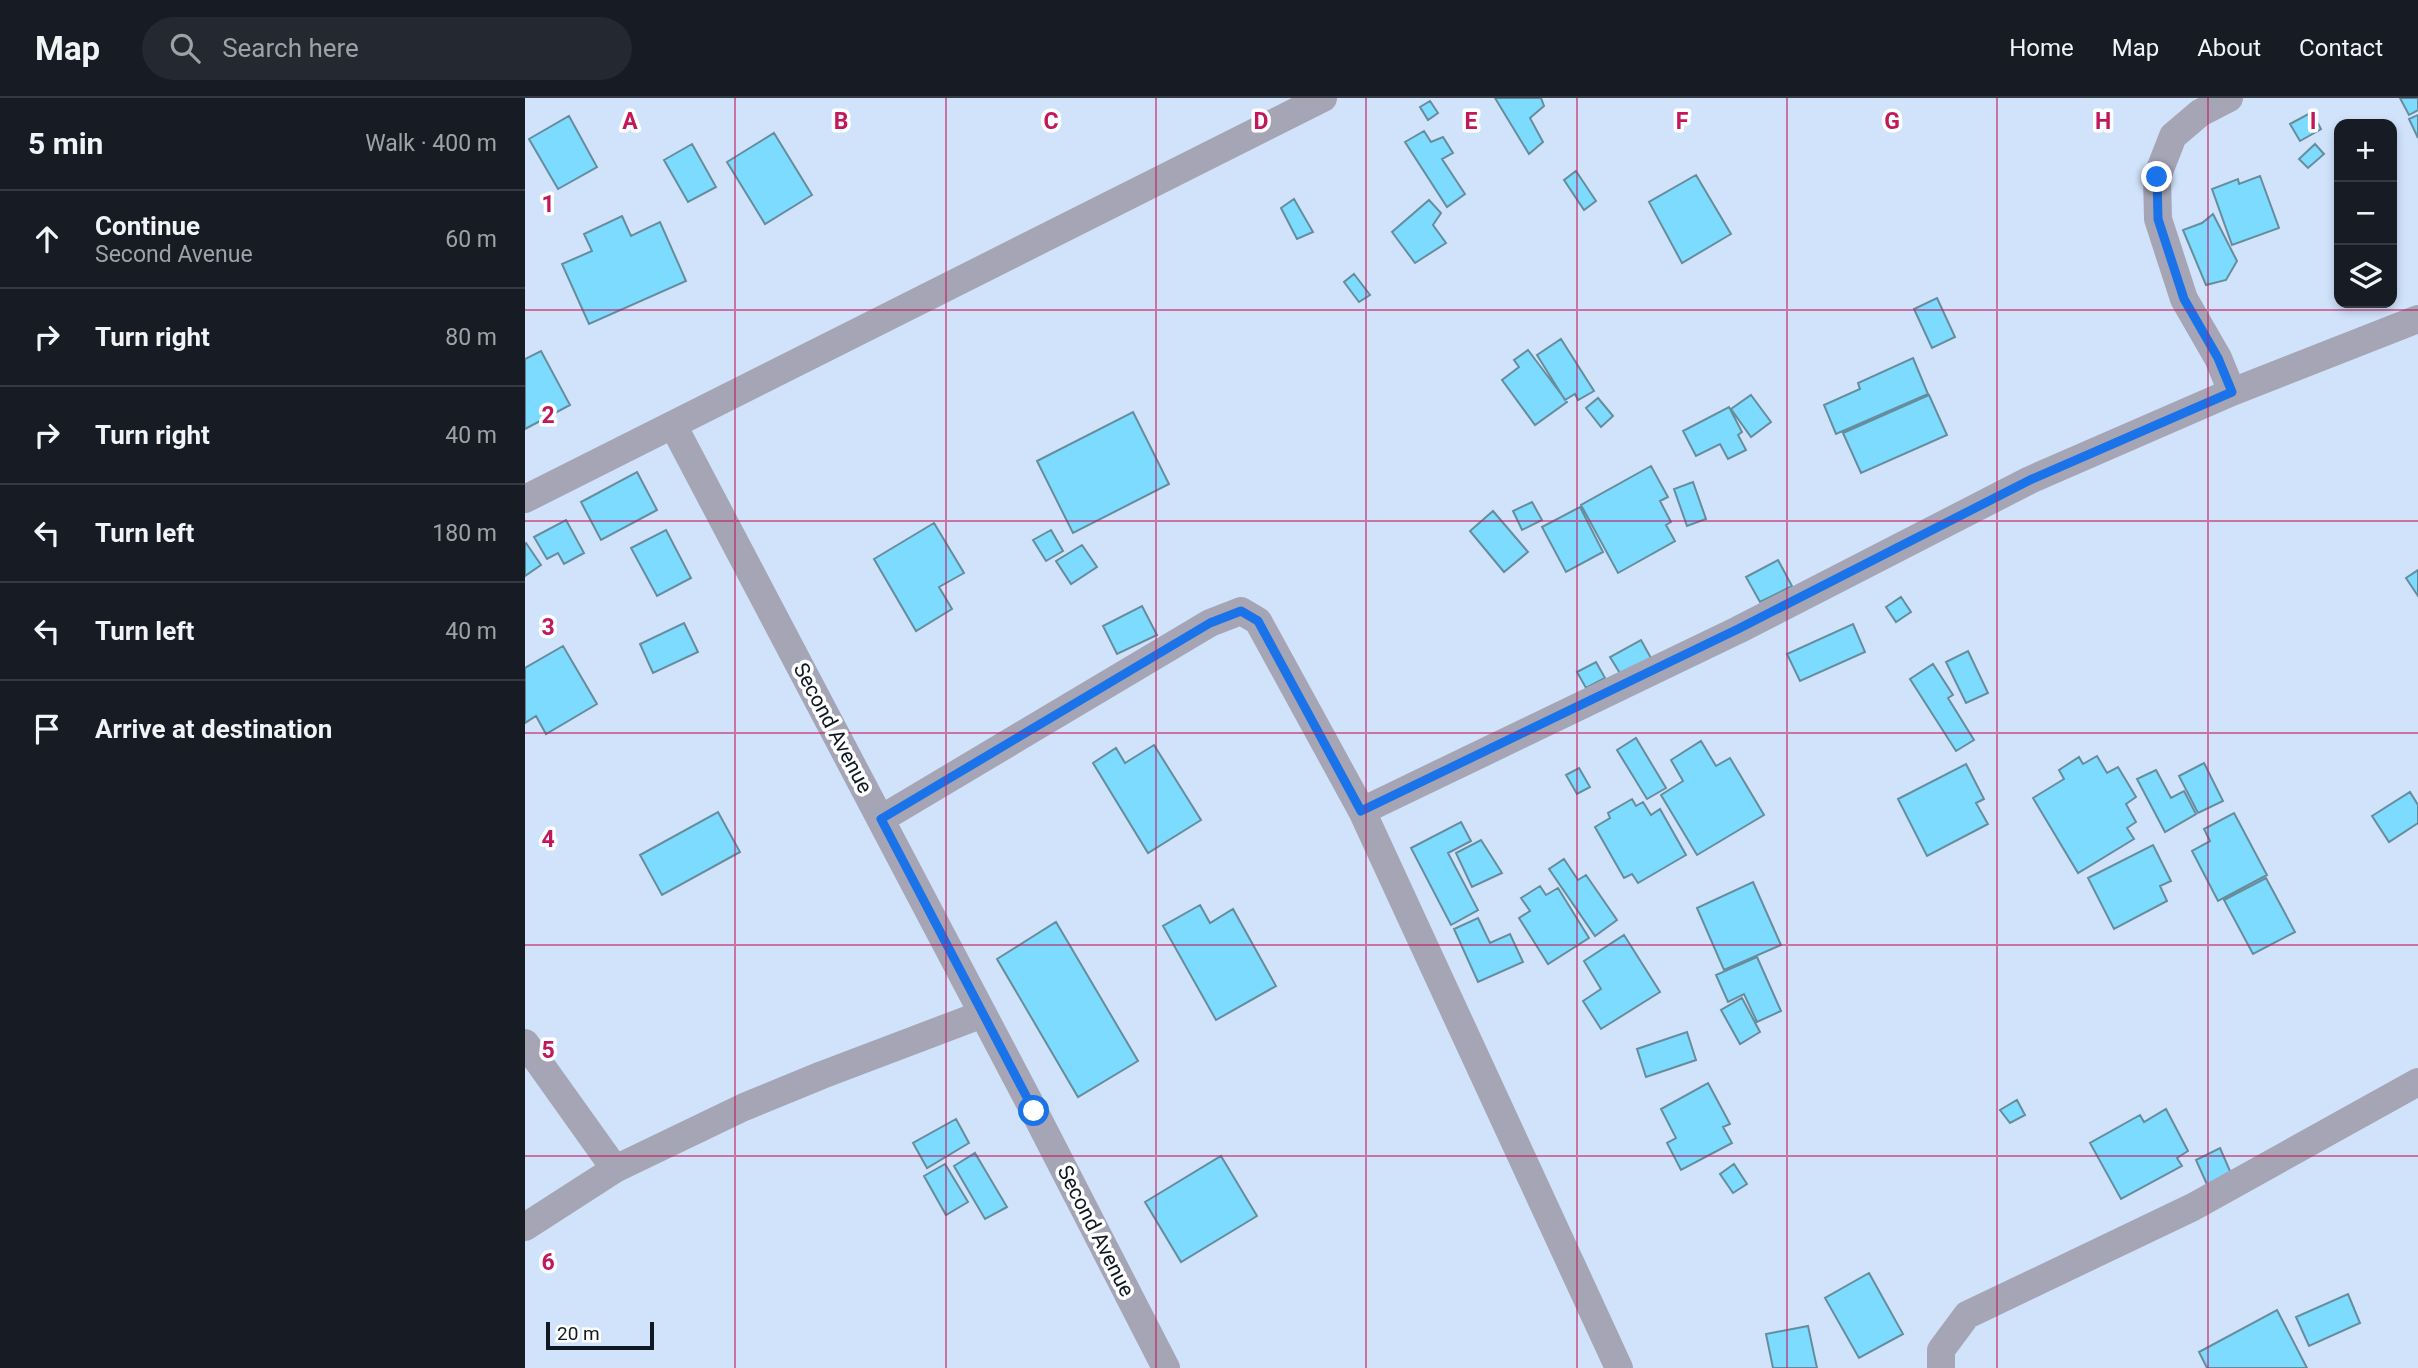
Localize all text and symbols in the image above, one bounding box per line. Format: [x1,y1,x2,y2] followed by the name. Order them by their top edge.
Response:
[142,17,632,80] search box
[35,29,100,68] text: Map
[166,29,204,67] icon: search
[222,33,359,63] text: Search here
[2009,34,2074,62] text: Home
[2112,34,2159,62] text: Map
[2197,34,2261,62] text: About
[2299,34,2383,62] text: Contact
[622,108,638,135] text: A
[834,108,848,135] text: B
[1043,108,1059,135] text: C
[1254,108,1268,135] text: D
[1465,108,1478,135] text: E
[1676,108,1689,135] text: F
[1884,108,1900,135] text: G
[2095,108,2111,135] text: H
[2310,108,2316,135] text: I
[2334,119,2397,308] map controls
[2334,119,2397,182] button: +
[28,126,103,161] text: 5 min
[365,130,497,157] text: Walk · 400 m
[2141,161,2172,192] route end
[2334,182,2397,245] button: −
[541,191,555,218] text: 1
[95,211,200,241] text: Continue
[28,220,66,258] icon: ahead
[445,226,497,253] text: 60 m
[95,241,253,268] text: Second Avenue
[2334,245,2397,308] button: layers
[28,318,66,356] icon: right
[95,322,210,352] text: Turn right
[445,324,497,351] text: 80 m
[541,402,555,429] text: 2
[28,416,66,454] icon: right
[95,420,210,450] text: Turn right
[445,422,497,449] text: 40 m
[28,514,66,552] icon: left
[95,518,194,548] text: Turn left
[432,520,497,547] text: 180 m
[28,612,66,650] icon: left
[541,614,555,641] text: 3
[95,616,194,646] text: Turn left
[445,618,497,645] text: 40 m
[789,659,877,797] street label: Second Avenue
[28,710,66,748] icon: arrive
[95,714,332,744] text: Arrive at destination
[541,826,555,853] text: 4
[541,1037,555,1064] text: 5
[1018,1095,1049,1126] route start
[1053,1161,1139,1301] street label: Second Avenue
[541,1249,555,1276] text: 6
[546,1319,655,1351] scale bar
[557,1322,600,1345] text: 20 m

